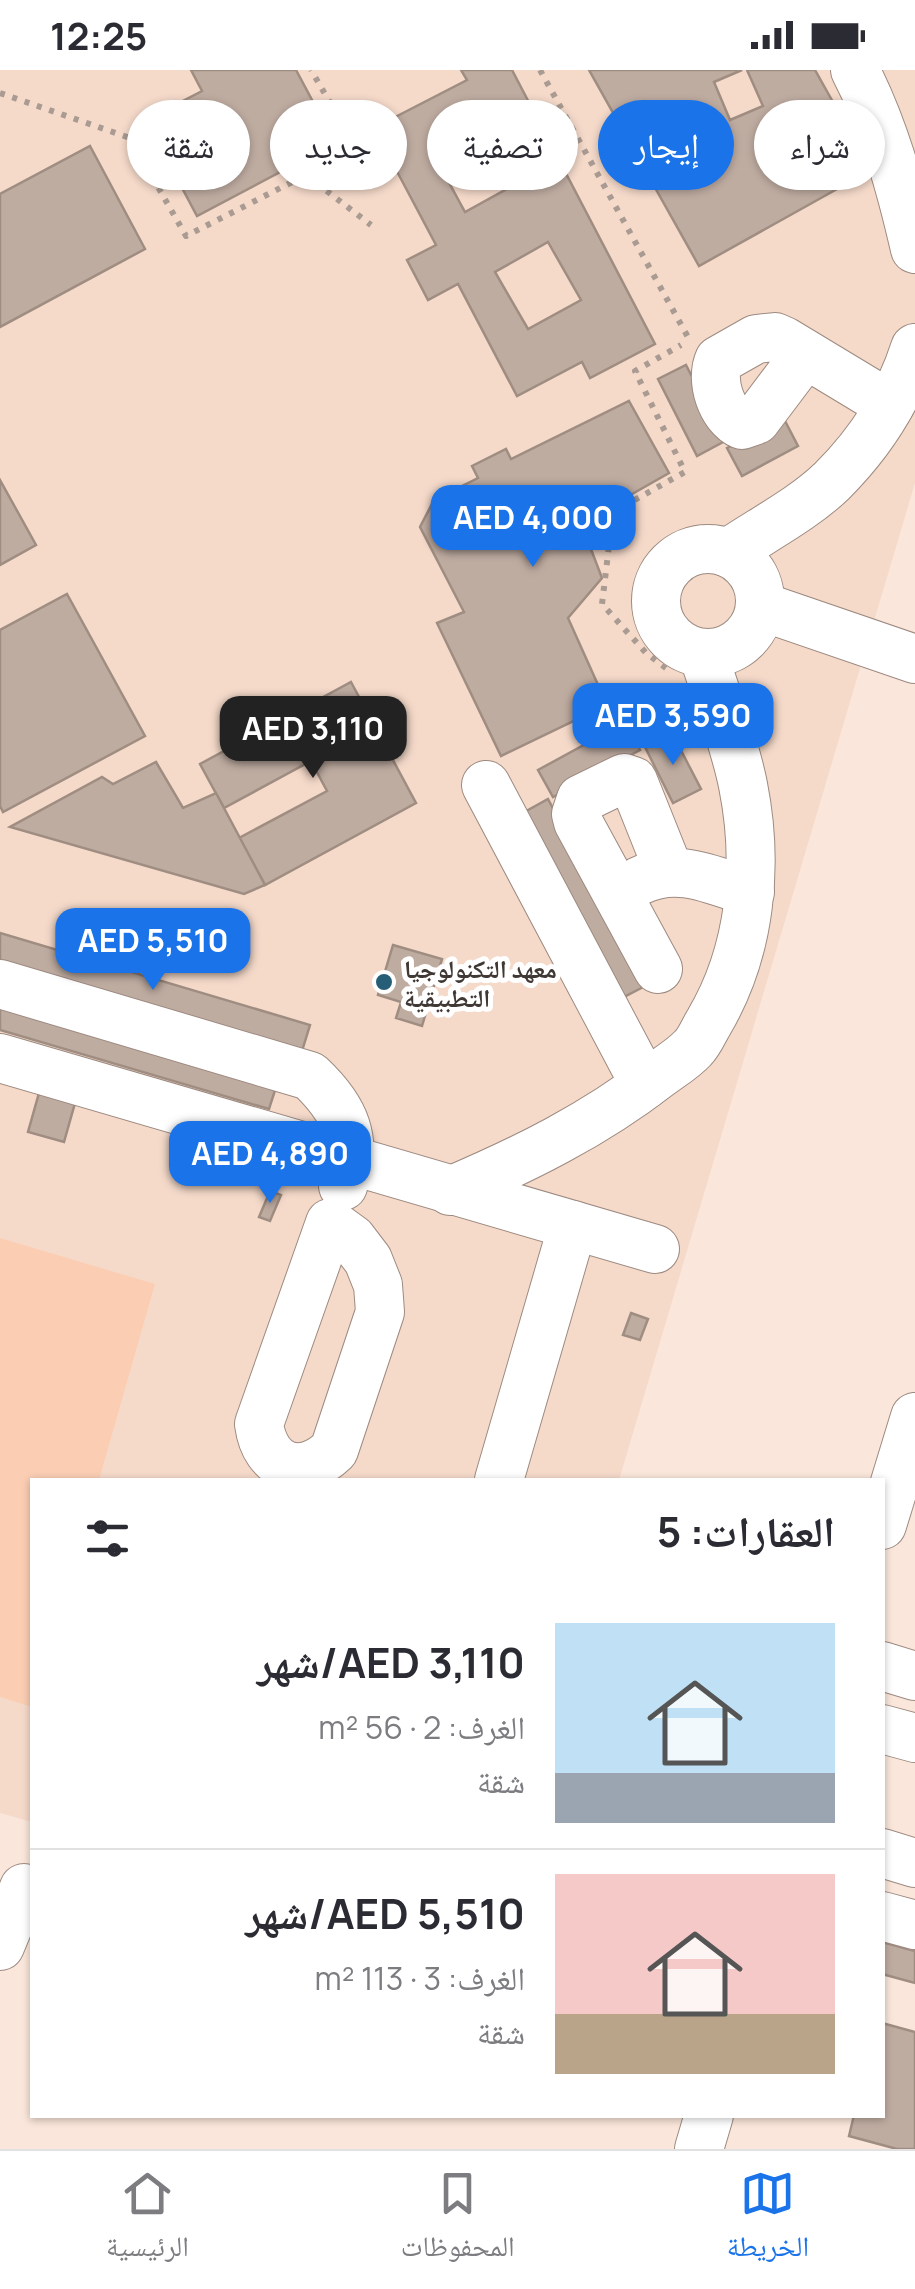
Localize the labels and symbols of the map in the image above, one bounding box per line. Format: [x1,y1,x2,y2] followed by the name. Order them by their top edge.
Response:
[419,485,647,570] pin: AED 4,000
[559,683,787,768] pin: AED 3,590
[199,696,427,781] pin: AED 3,110
[39,908,267,993] pin: AED 5,510
[404,951,557,1015] place label: معهد التكنولوجيا التطبيقية
[373,971,395,993] marker: معهد التكنولوجيا التطبيقية
[156,1121,384,1206] pin: AED 4,890

